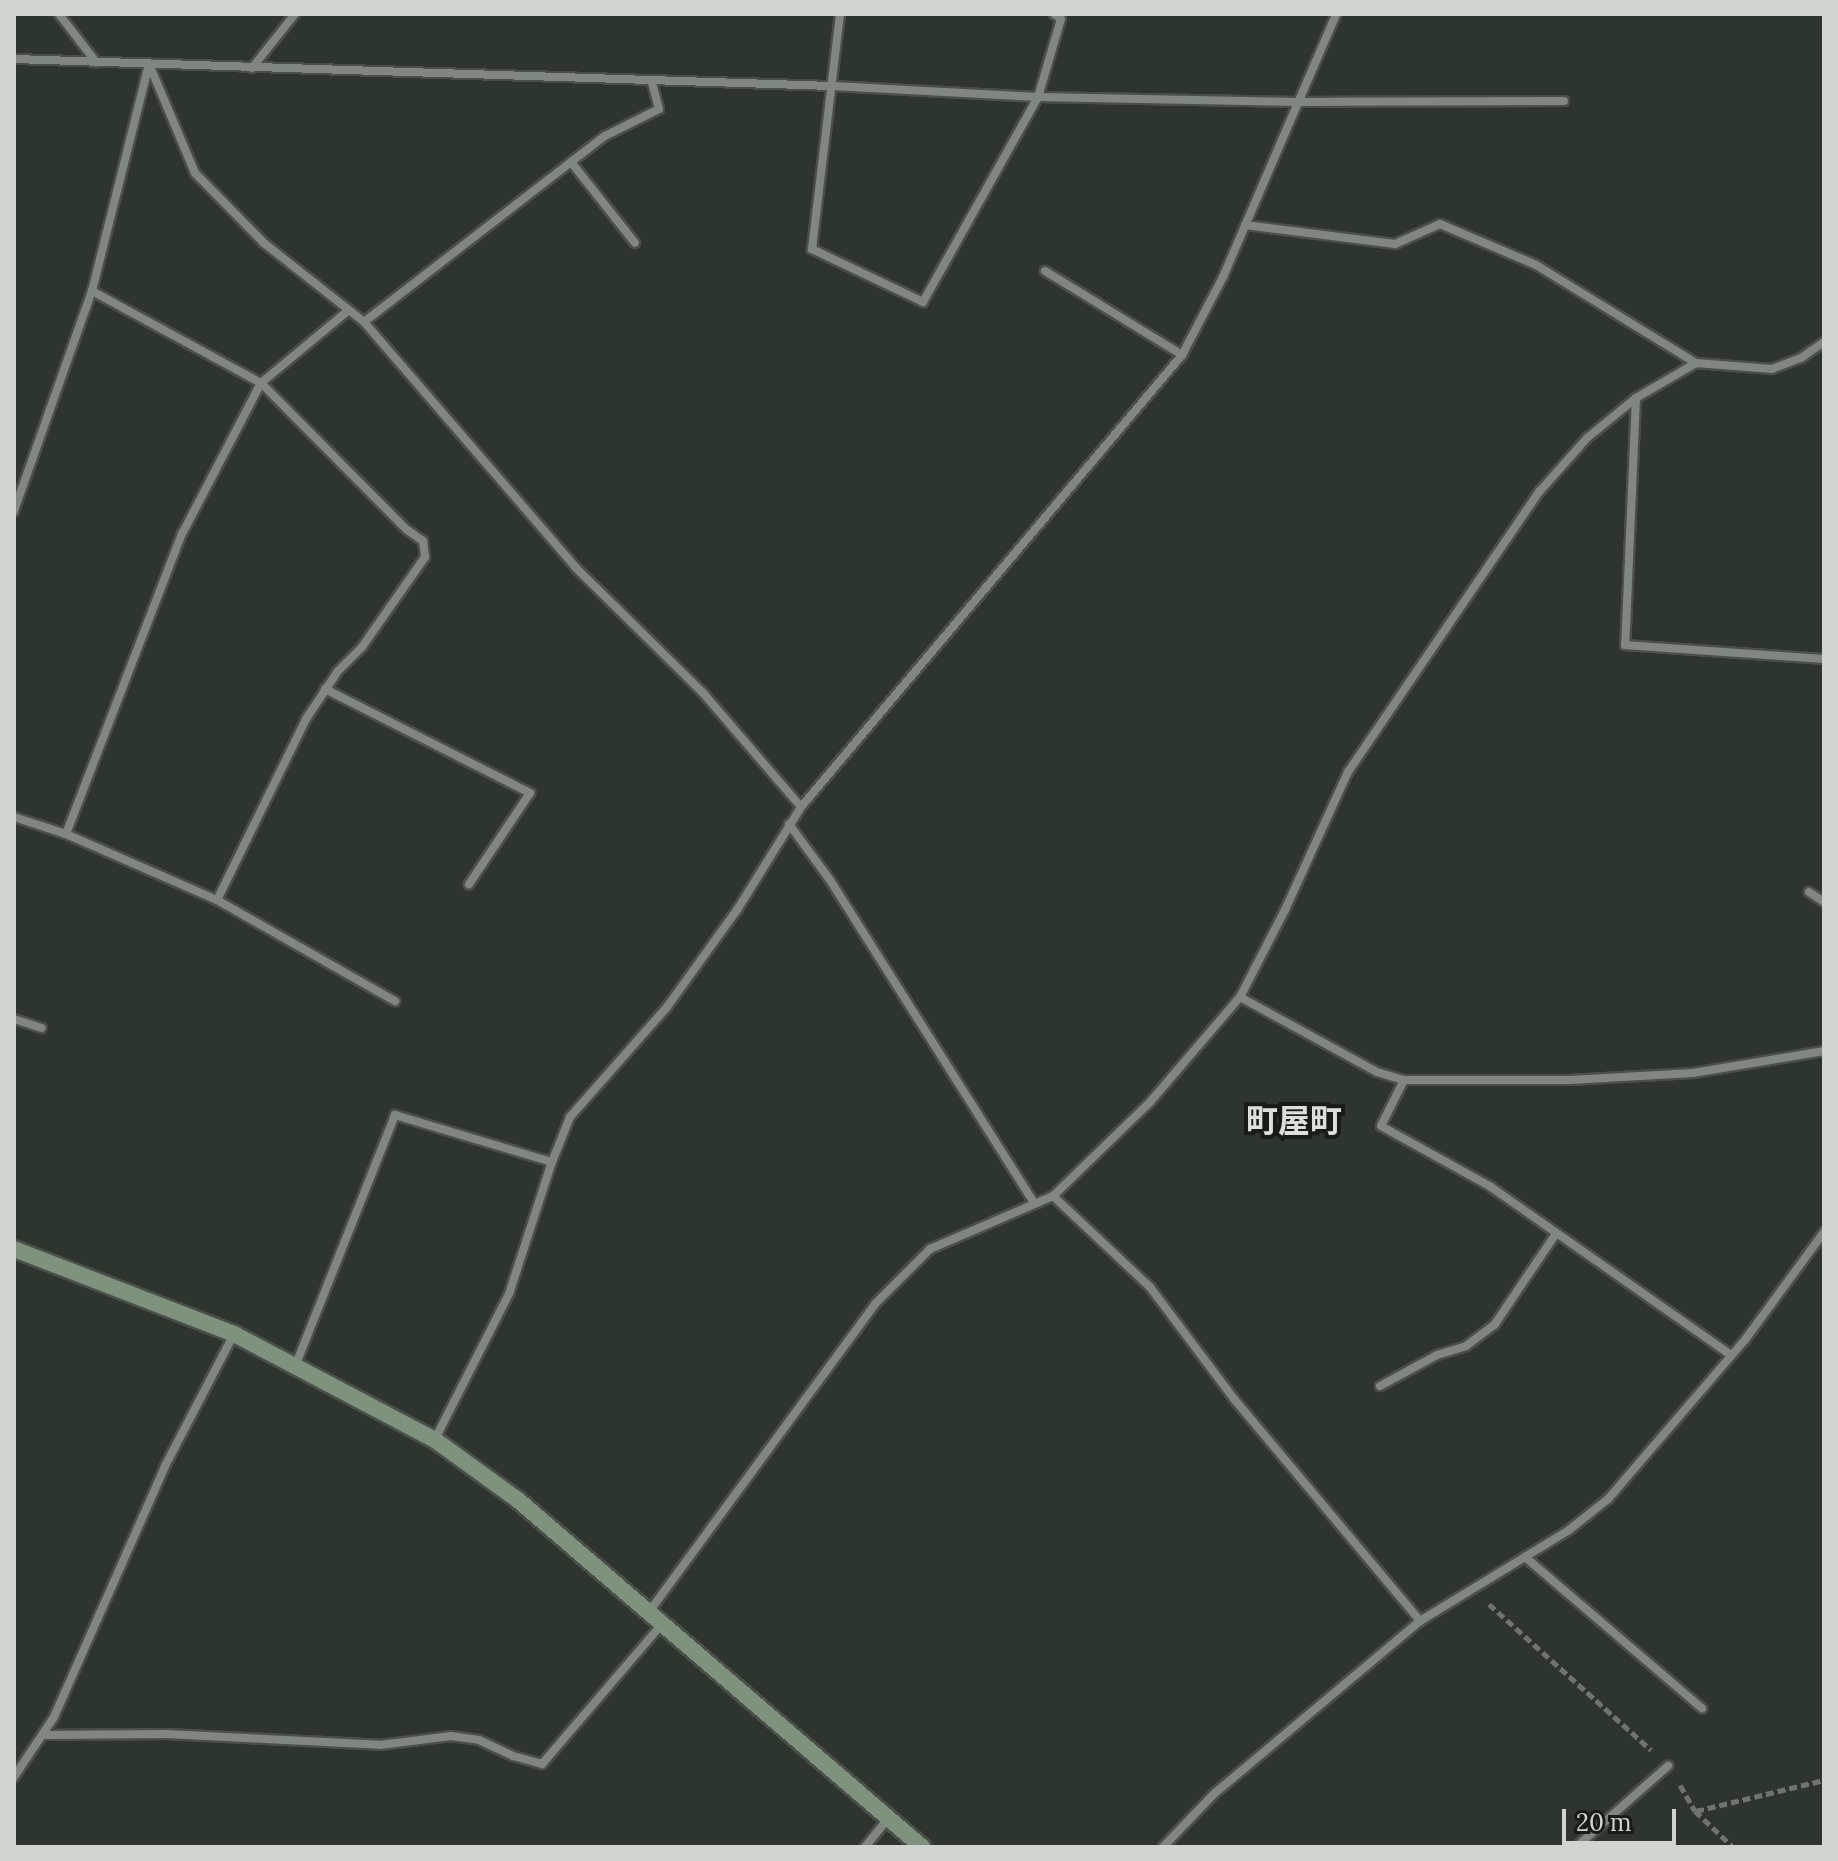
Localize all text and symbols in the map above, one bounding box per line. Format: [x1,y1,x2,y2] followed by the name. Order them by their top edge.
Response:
[1246,1102,1342,1140] district label: 町屋町
[1566,1793,1680,1843] scale bar
[1576,1807,1632,1838] text: 20 m

